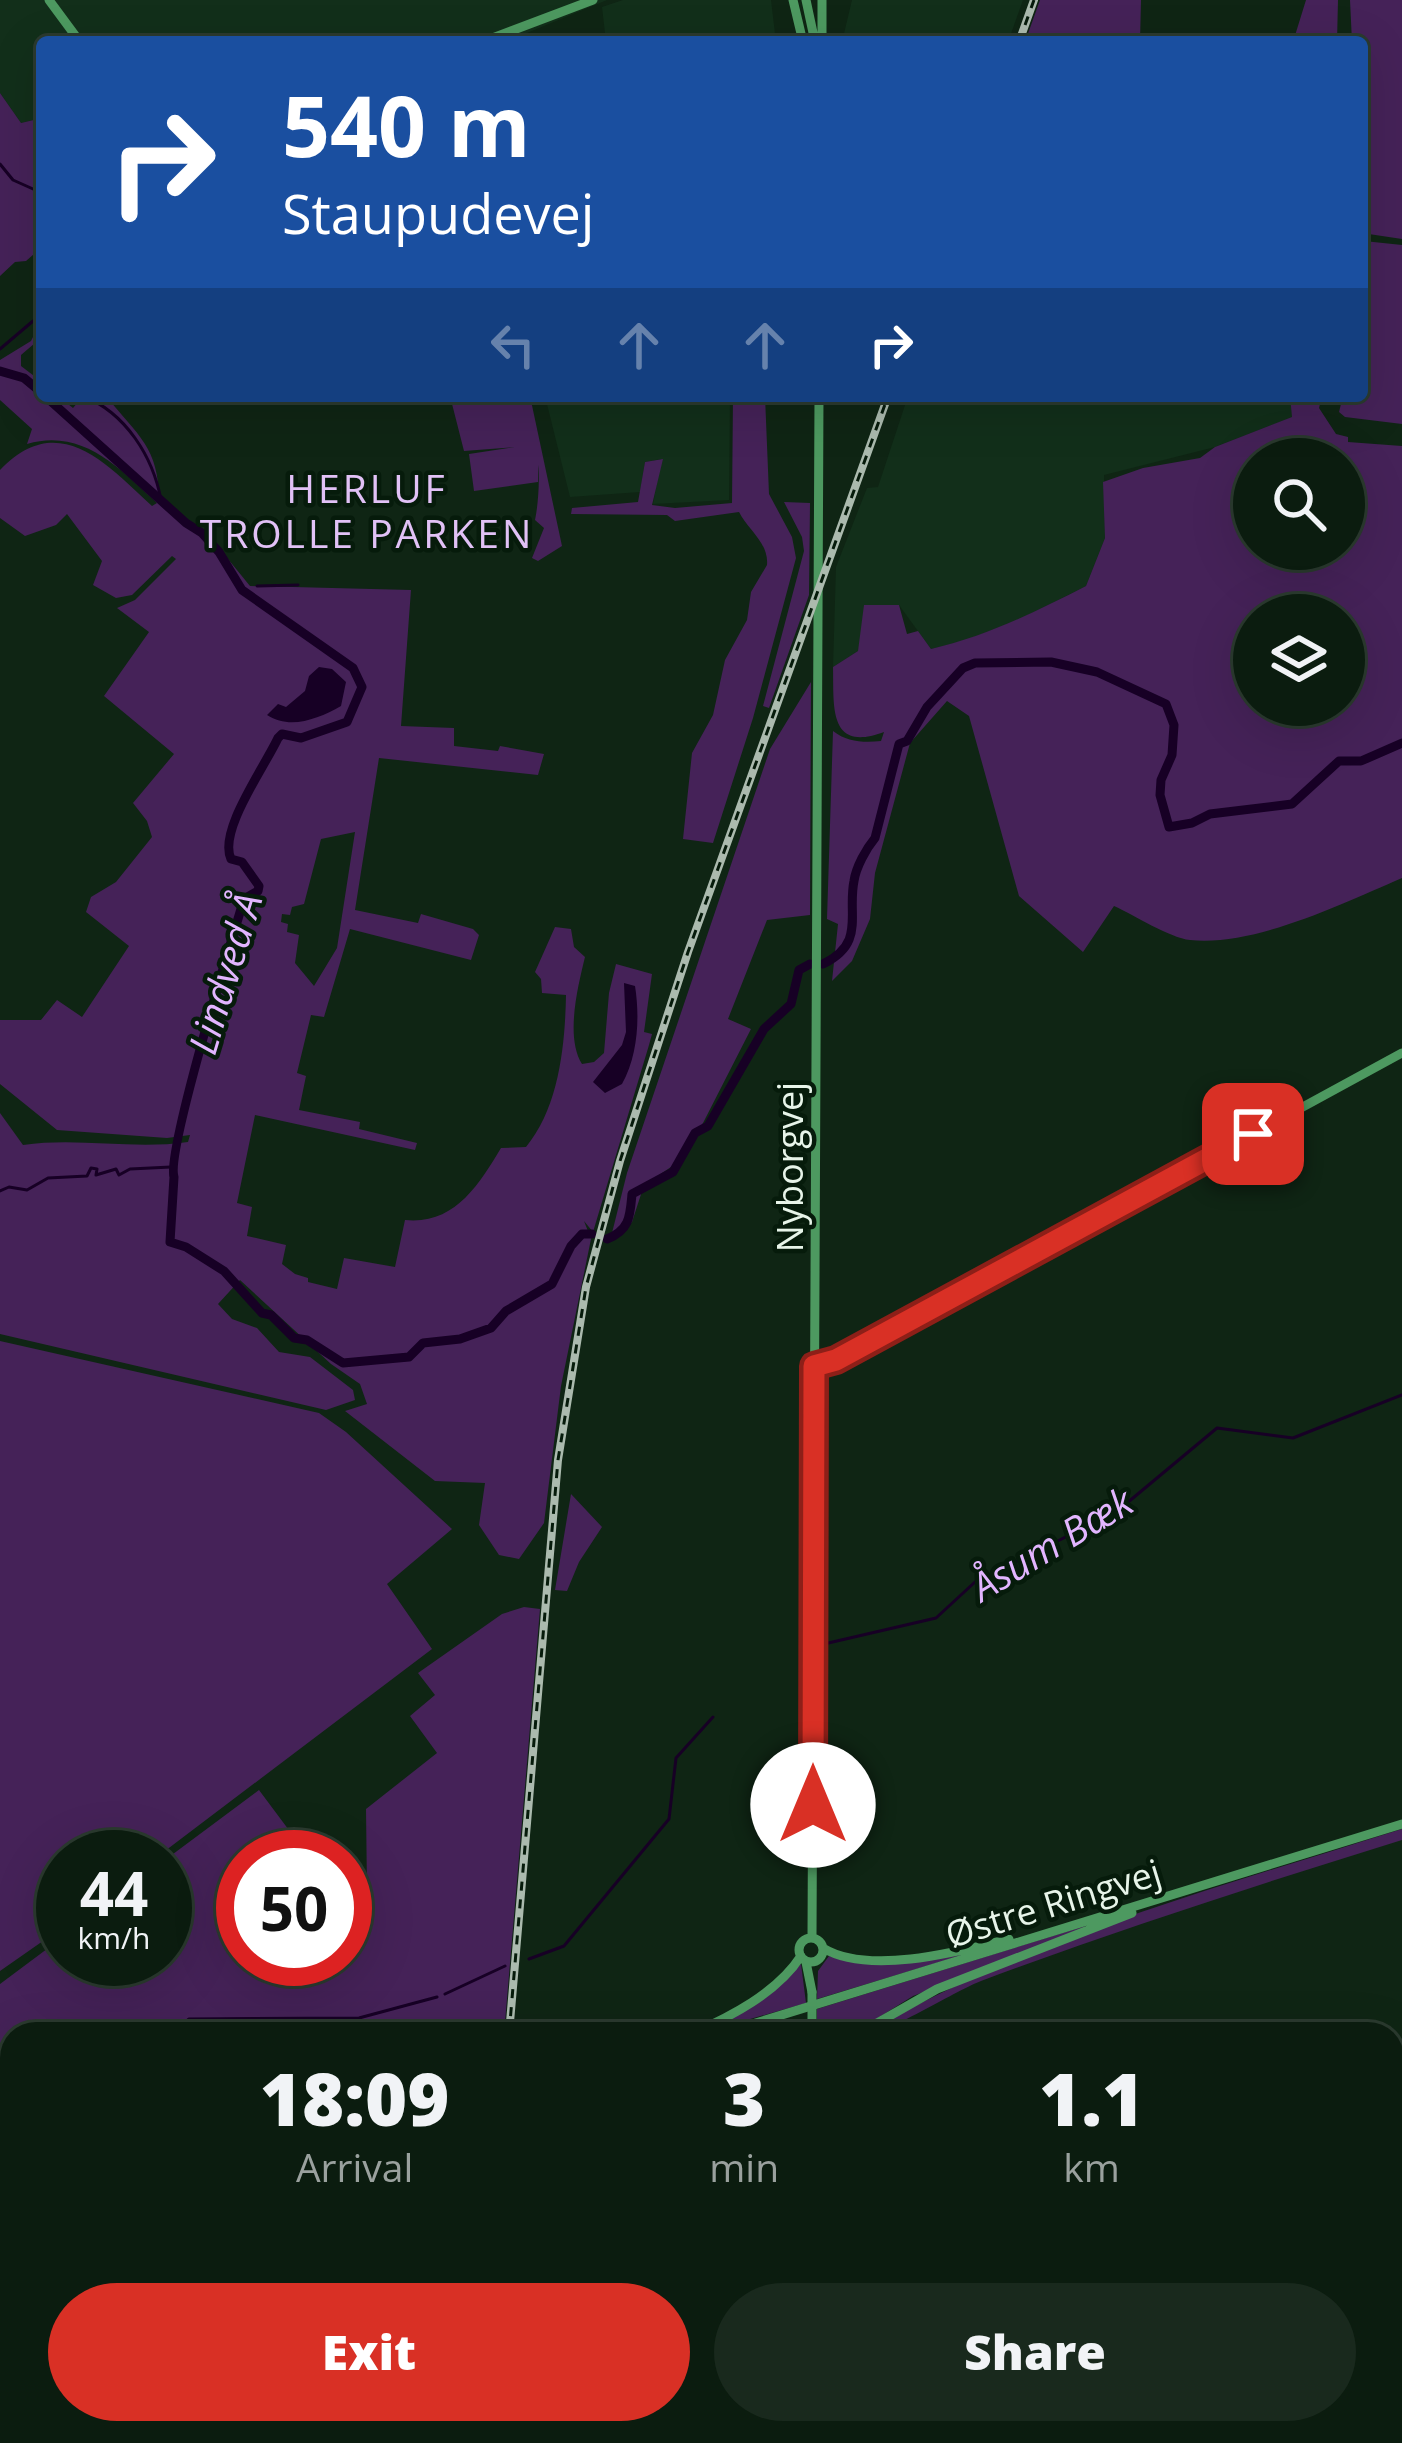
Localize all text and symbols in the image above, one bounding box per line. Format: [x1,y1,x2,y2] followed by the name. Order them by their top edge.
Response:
[282,67,530,182] text: 540 m
[84,84,240,240] icon: right
[282,176,594,250] text: Staupudevej
[480,312,546,378] icon: left
[606,312,672,378] icon: ahead
[732,312,798,378] icon: ahead
[858,312,924,378] icon: right
[1233,438,1365,726] map controls
[1233,438,1365,570] button: search
[200,461,534,559] district label: HERLUF TROLLE PARKEN
[1233,594,1365,726] button: layers
[174,886,274,1060] water label: Lindved Å
[765,1082,814,1252] street label: Nyborgvej
[1202,1083,1304,1185] pin
[1220,1101,1286,1167] icon: arrive
[958,1473,1143,1614] water label: Åsum Bæk
[750,1742,876,1868] position arrow
[216,1830,372,1986] speed limit sign: 50
[939,1847,1167,1959] street label: Østre Ringvej
[80,1852,148,1934] text: 44
[78,1917,150,1958] text: km/h
[260,2049,449,2147] text: 18:09
[723,2049,765,2147] text: 3
[1039,2049,1144,2147] text: 1.1
[296,2140,413,2193] text: Arrival
[709,2140,779,2193] text: min
[1063,2140,1120,2193] text: km
[48,2283,690,2421] button: Exit
[714,2283,1356,2421] button: Share

